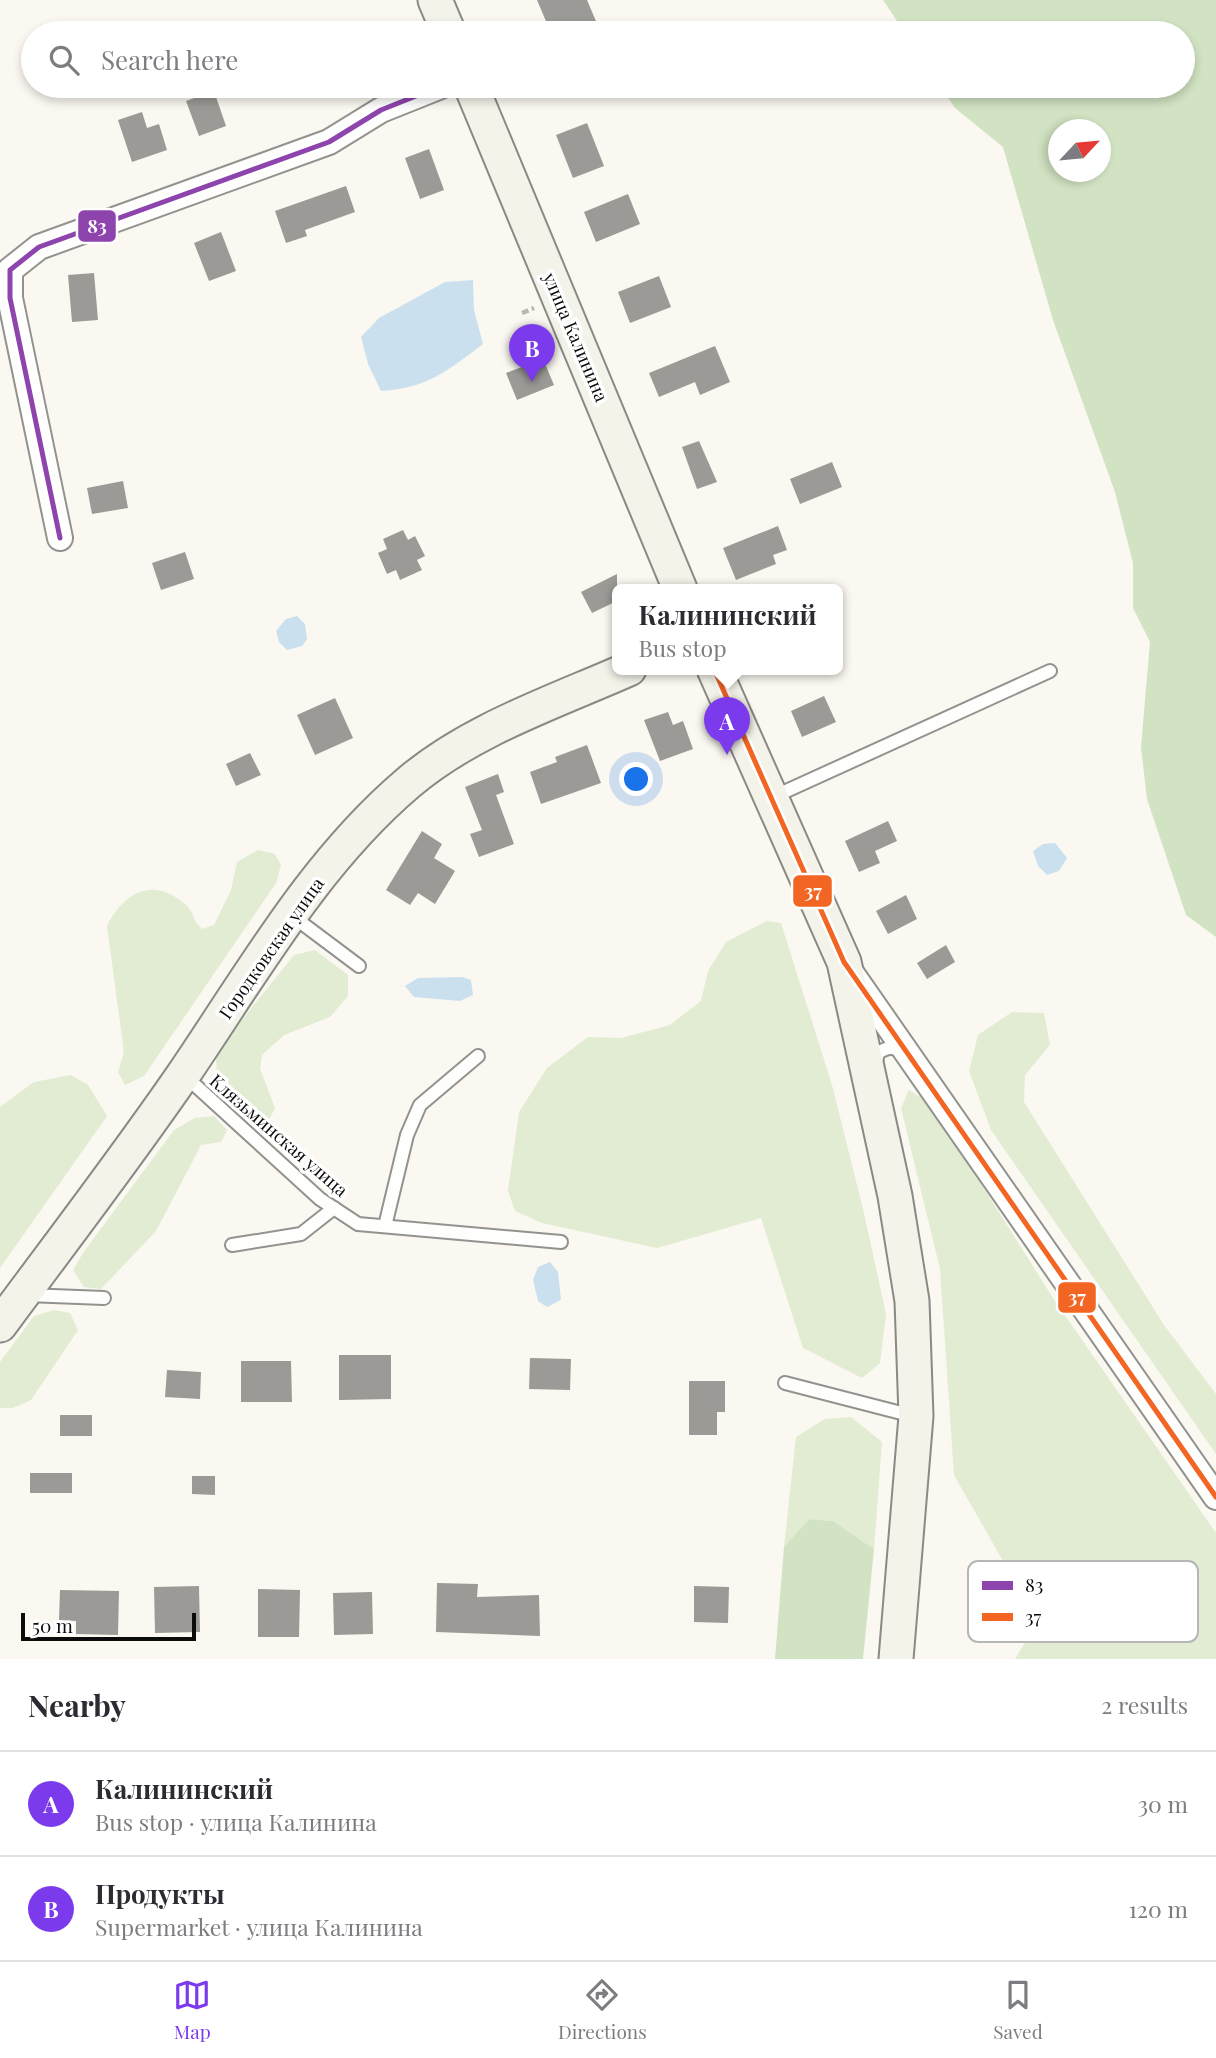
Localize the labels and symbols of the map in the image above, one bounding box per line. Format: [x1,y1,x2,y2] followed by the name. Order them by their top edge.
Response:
[1048,119,1111,182] north arrow
[77,209,117,243] line badge: 83
[87,212,107,238] text: 83
[538,268,614,405] street label: улица Калинина
[509,324,555,382] pin: B
[704,697,750,755] pin: A
[619,762,653,796] your location
[213,872,329,1024] street label: Городковская улица
[792,874,833,908] line badge: 37
[804,877,822,903] text: 37
[205,1068,353,1202] street label: Клязьминская улица
[1057,1281,1097,1314] line badge: 37
[1068,1283,1086,1309] text: 37
[968,1561,1198,1642] legend
[1025,1571,1043,1597] text: 83
[1025,1603,1042,1629] text: 37
[21,1610,196,1642] scale bar

